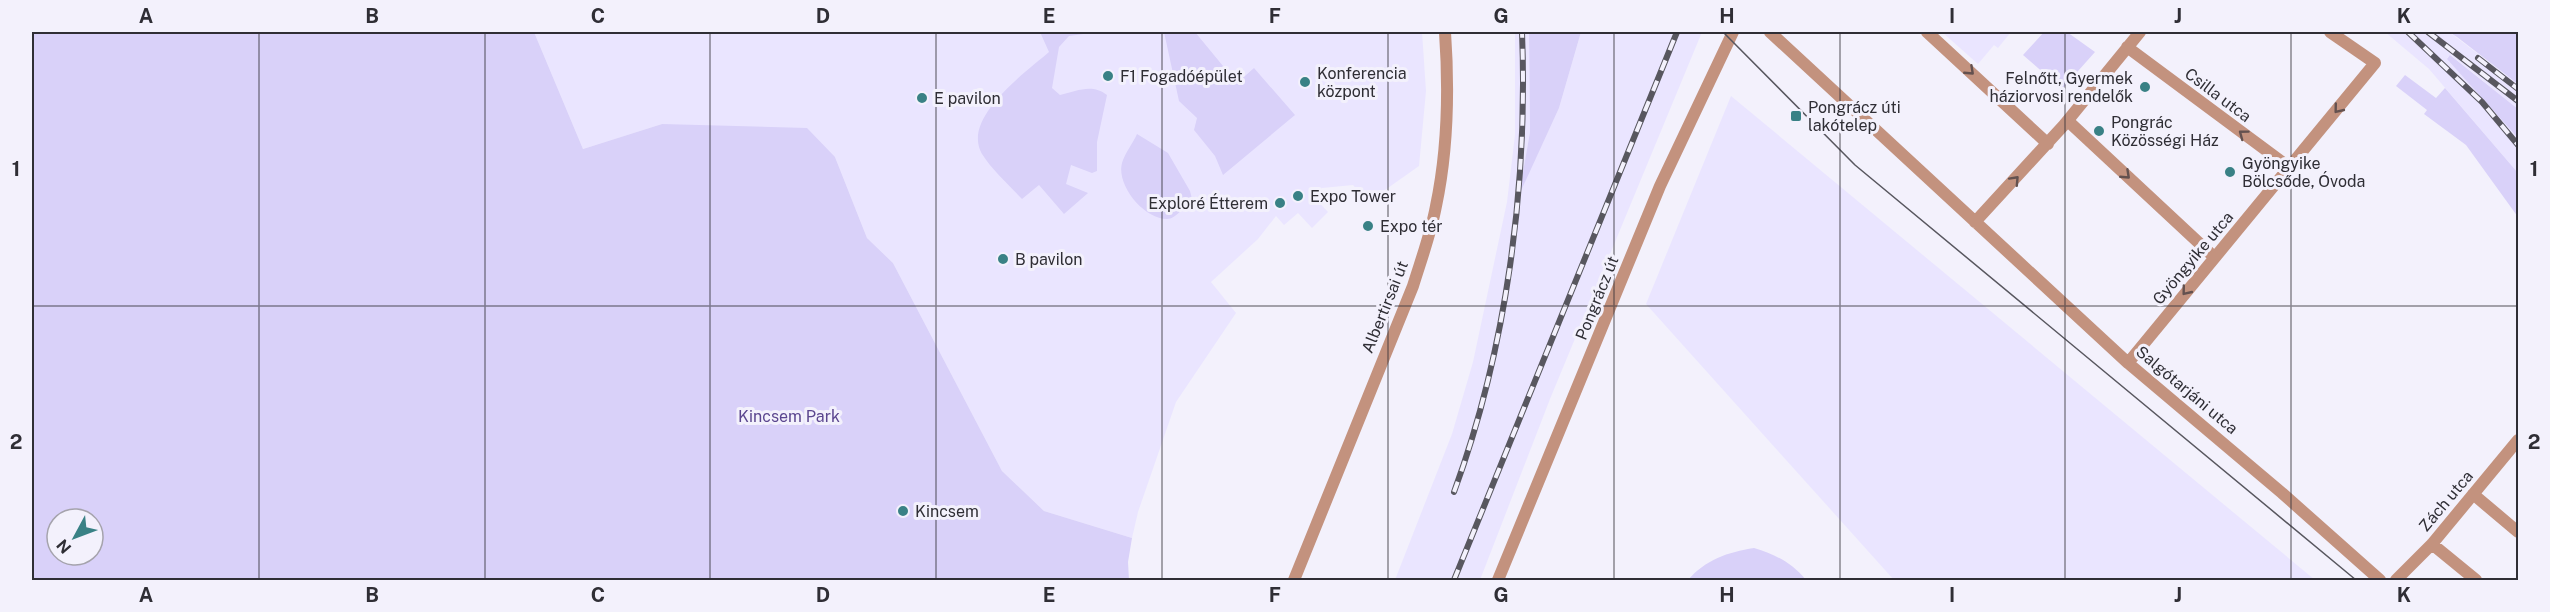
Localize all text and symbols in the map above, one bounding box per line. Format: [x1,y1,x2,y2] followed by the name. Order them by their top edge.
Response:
[139,4,153,28] text: A
[365,4,379,28] text: B
[591,4,605,28] text: C
[816,4,830,28] text: D
[1043,4,1055,28] text: E
[1269,4,1281,28] text: F
[1493,4,1509,28] text: G
[1719,4,1735,28] text: H
[1949,4,1955,28] text: I
[2174,4,2182,28] text: J
[2397,4,2411,28] text: K
[1317,64,1407,101] place label: Konferencia központ
[1963,64,1974,75] one-way arrow
[2181,64,2255,126] street label: Csilla utca
[1120,67,1243,86] place label: F1 Fogadóépület
[1101,69,1115,83] marker: F1 Fogadóépület
[1989,69,2133,106] place label: Felnőtt, Gyermek háziorvosi rendelők
[1298,75,1312,89] marker: Konferencia központ
[2138,80,2152,94] marker: Felnőtt, Gyermek háziorvosi rendelők
[934,89,1001,108] place label: E pavilon
[915,91,929,105] marker: E pavilon
[1808,98,1901,135] place label: Pongrácz úti lakótelep
[2334,102,2345,113] one-way arrow
[1789,109,1803,123] marker: Pongrácz úti lakótelep
[2111,113,2219,150] place label: Pongrác Közösségi Ház
[2092,124,2106,138] marker: Pongrác Közösségi Ház
[2239,130,2250,141] one-way arrow
[2242,154,2365,191] place label: Gyöngyike Bölcsőde, Óvoda
[12,157,20,181] text: 1
[2530,157,2538,181] text: 1
[2223,165,2237,179] marker: Gyöngyike Bölcsőde, Óvoda
[2119,168,2130,179] one-way arrow
[2008,176,2019,186] one-way arrow
[1310,187,1396,206] place label: Expo Tower
[1291,189,1305,203] marker: Expo Tower
[1148,193,1268,213] place label: Exploré Étterem
[1273,196,1287,210] marker: Exploré Étterem
[2149,208,2237,308] street label: Gyöngyike utca
[1380,217,1443,236] place label: Expo tér
[1361,219,1375,233] marker: Expo tér
[1015,250,1082,269] place label: B pavilon
[996,252,1010,266] marker: B pavilon
[1572,253,1622,343] street label: Pongrácz út
[1358,258,1412,356] street label: Albertirsai út
[2182,284,2193,295] one-way arrow
[2132,342,2242,438] street label: Salgótarjáni utca
[738,407,840,426] park label: Kincsem Park
[10,430,22,454] text: 2
[2528,430,2540,454] text: 2
[2415,467,2477,535] street label: Zách utca
[915,502,979,521] place label: Kincsem
[896,504,910,518] marker: Kincsem
[45,507,105,567] north arrow
[53,536,75,557] text: N
[139,583,153,607] text: A
[365,583,379,607] text: B
[591,583,605,607] text: C
[816,583,830,607] text: D
[1043,583,1055,607] text: E
[1269,583,1281,607] text: F
[1493,583,1509,607] text: G
[1719,583,1735,607] text: H
[1949,583,1955,607] text: I
[2174,583,2182,607] text: J
[2397,583,2411,607] text: K

